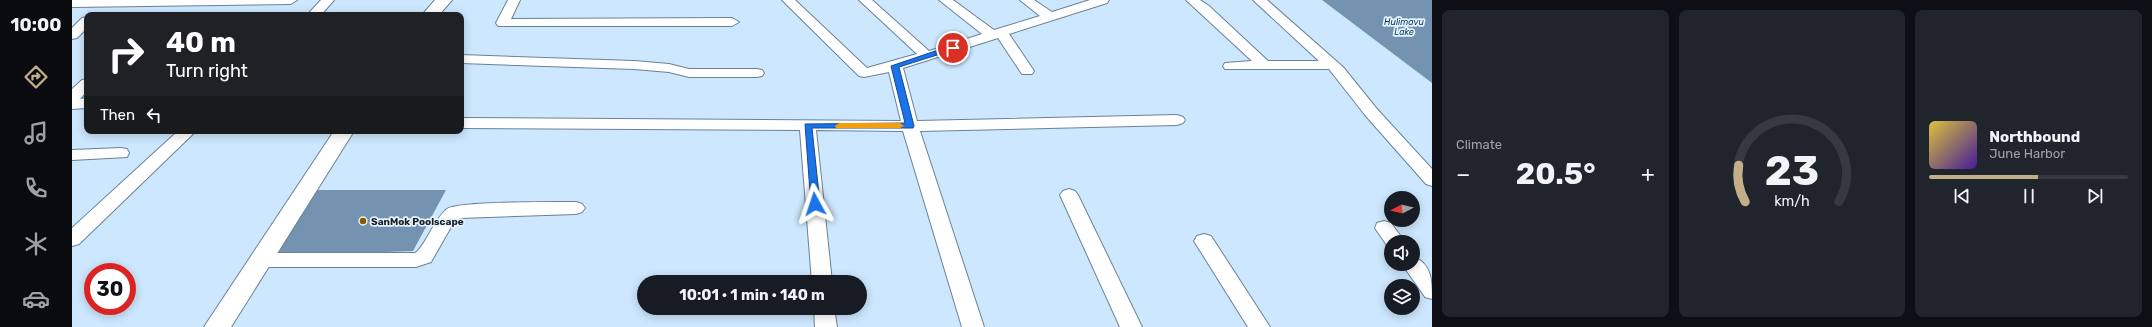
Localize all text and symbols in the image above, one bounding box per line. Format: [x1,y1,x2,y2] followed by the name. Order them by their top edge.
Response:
[11,14,61,36] text: 10:00
[1384,17,1425,37] water label: Hulimavu Lake
[166,26,236,59] text: 40 m
[100,28,152,80] icon: right
[936,31,970,65] pin
[942,37,964,59] icon: arrive
[166,60,248,82] text: Turn right
[22,63,50,91] icon: directions
[143,104,165,126] icon: left
[100,106,135,124] text: Then
[22,119,50,147] icon: music
[1989,128,2080,146] text: Northbound
[1456,137,1502,152] text: Climate
[1765,145,1819,194] text: 23
[1989,146,2065,161] text: June Harbor
[1516,156,1596,192] text: 20.5°
[1456,161,1470,188] text: −
[1641,161,1655,188] text: +
[22,174,50,202] icon: phone
[794,183,836,225] position arrow
[1951,185,1973,207] icon: previous
[2018,185,2040,207] icon: pause
[2084,185,2106,207] icon: next
[1384,191,1420,227] north arrow
[1384,191,1420,315] map controls
[1774,192,1810,209] text: km/h
[358,216,368,226] marker: SanMok Poolscape
[371,216,464,228] place label: SanMok Poolscape
[22,230,50,258] icon: climate
[1384,235,1420,271] button: sound
[84,263,136,315] speed limit sign: 30
[1384,279,1420,315] button: layers
[22,285,50,313] icon: car
[679,286,825,304] text: 10:01 · 1 min · 140 m

